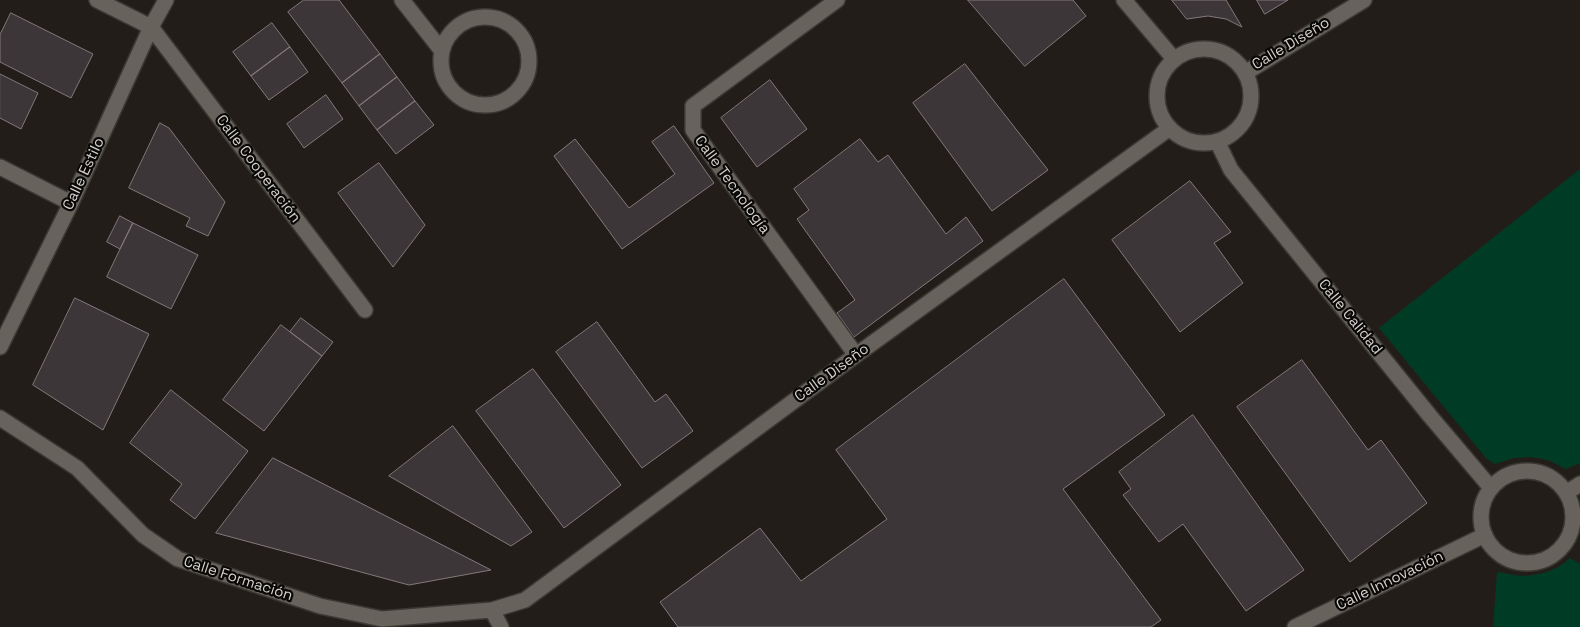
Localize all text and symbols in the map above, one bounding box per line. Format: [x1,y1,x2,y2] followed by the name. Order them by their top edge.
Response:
[1249,14,1333,74] street label: Calle Diseño
[212,112,304,226] street label: Calle Cooperación
[690,132,774,238] street label: Calle Tecnología
[59,135,109,213] street label: Calle Estilo
[1314,276,1386,358] street label: Calle Calidad
[791,340,873,406] street label: Calle Diseño
[1334,547,1446,615] street label: Calle Innovación
[181,553,295,605] street label: Calle Formación

